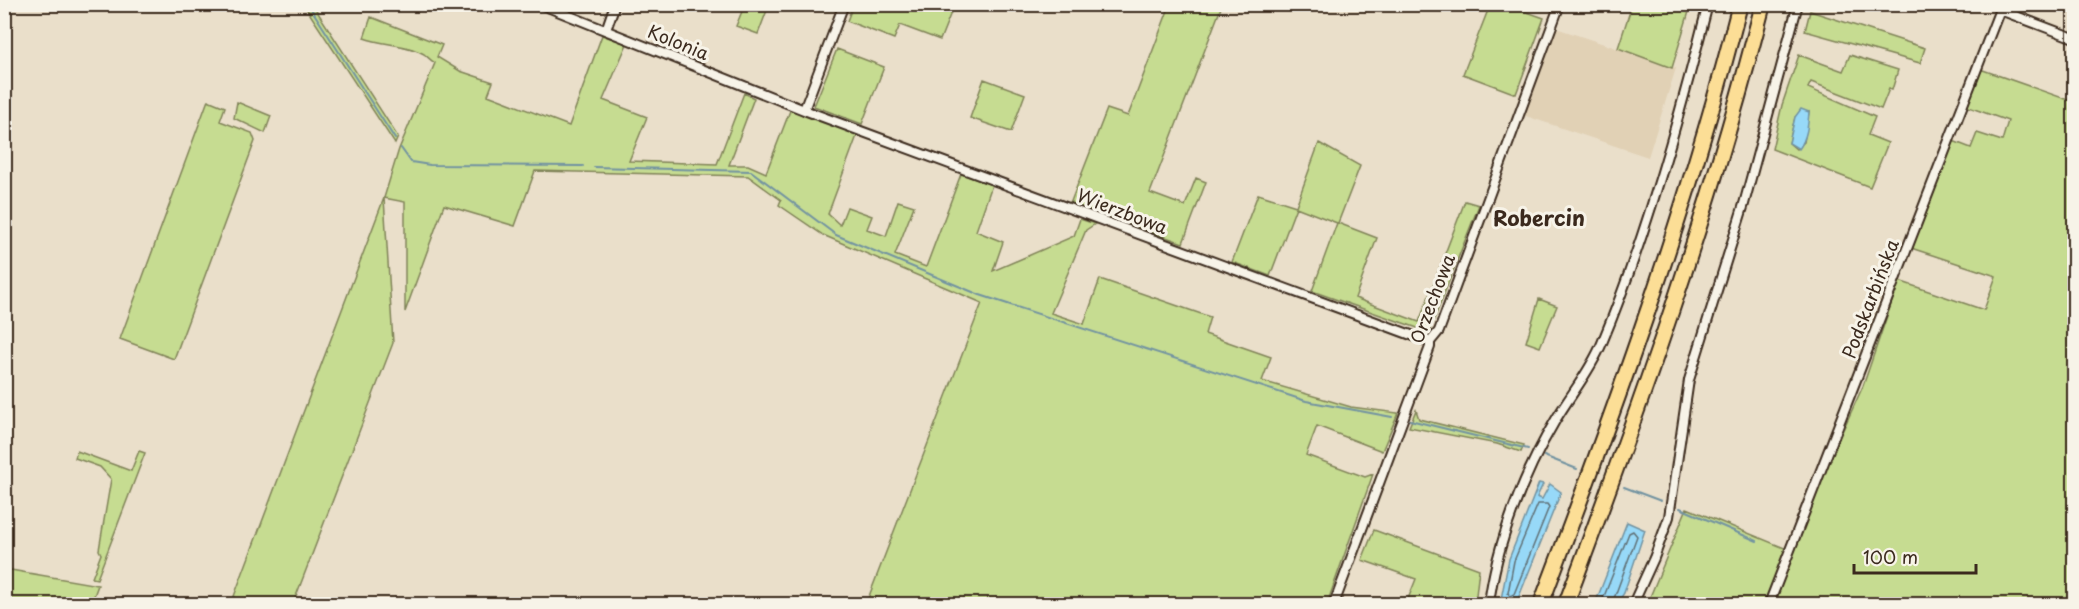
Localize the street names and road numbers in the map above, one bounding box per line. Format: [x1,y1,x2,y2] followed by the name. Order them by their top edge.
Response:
[644,17,713,66] street label: Kolonia
[1073,181,1172,240] street label: Wierzbowa
[1835,235,1905,362] street label: Podskarbińska
[1402,249,1461,347] street label: Orzechowa

